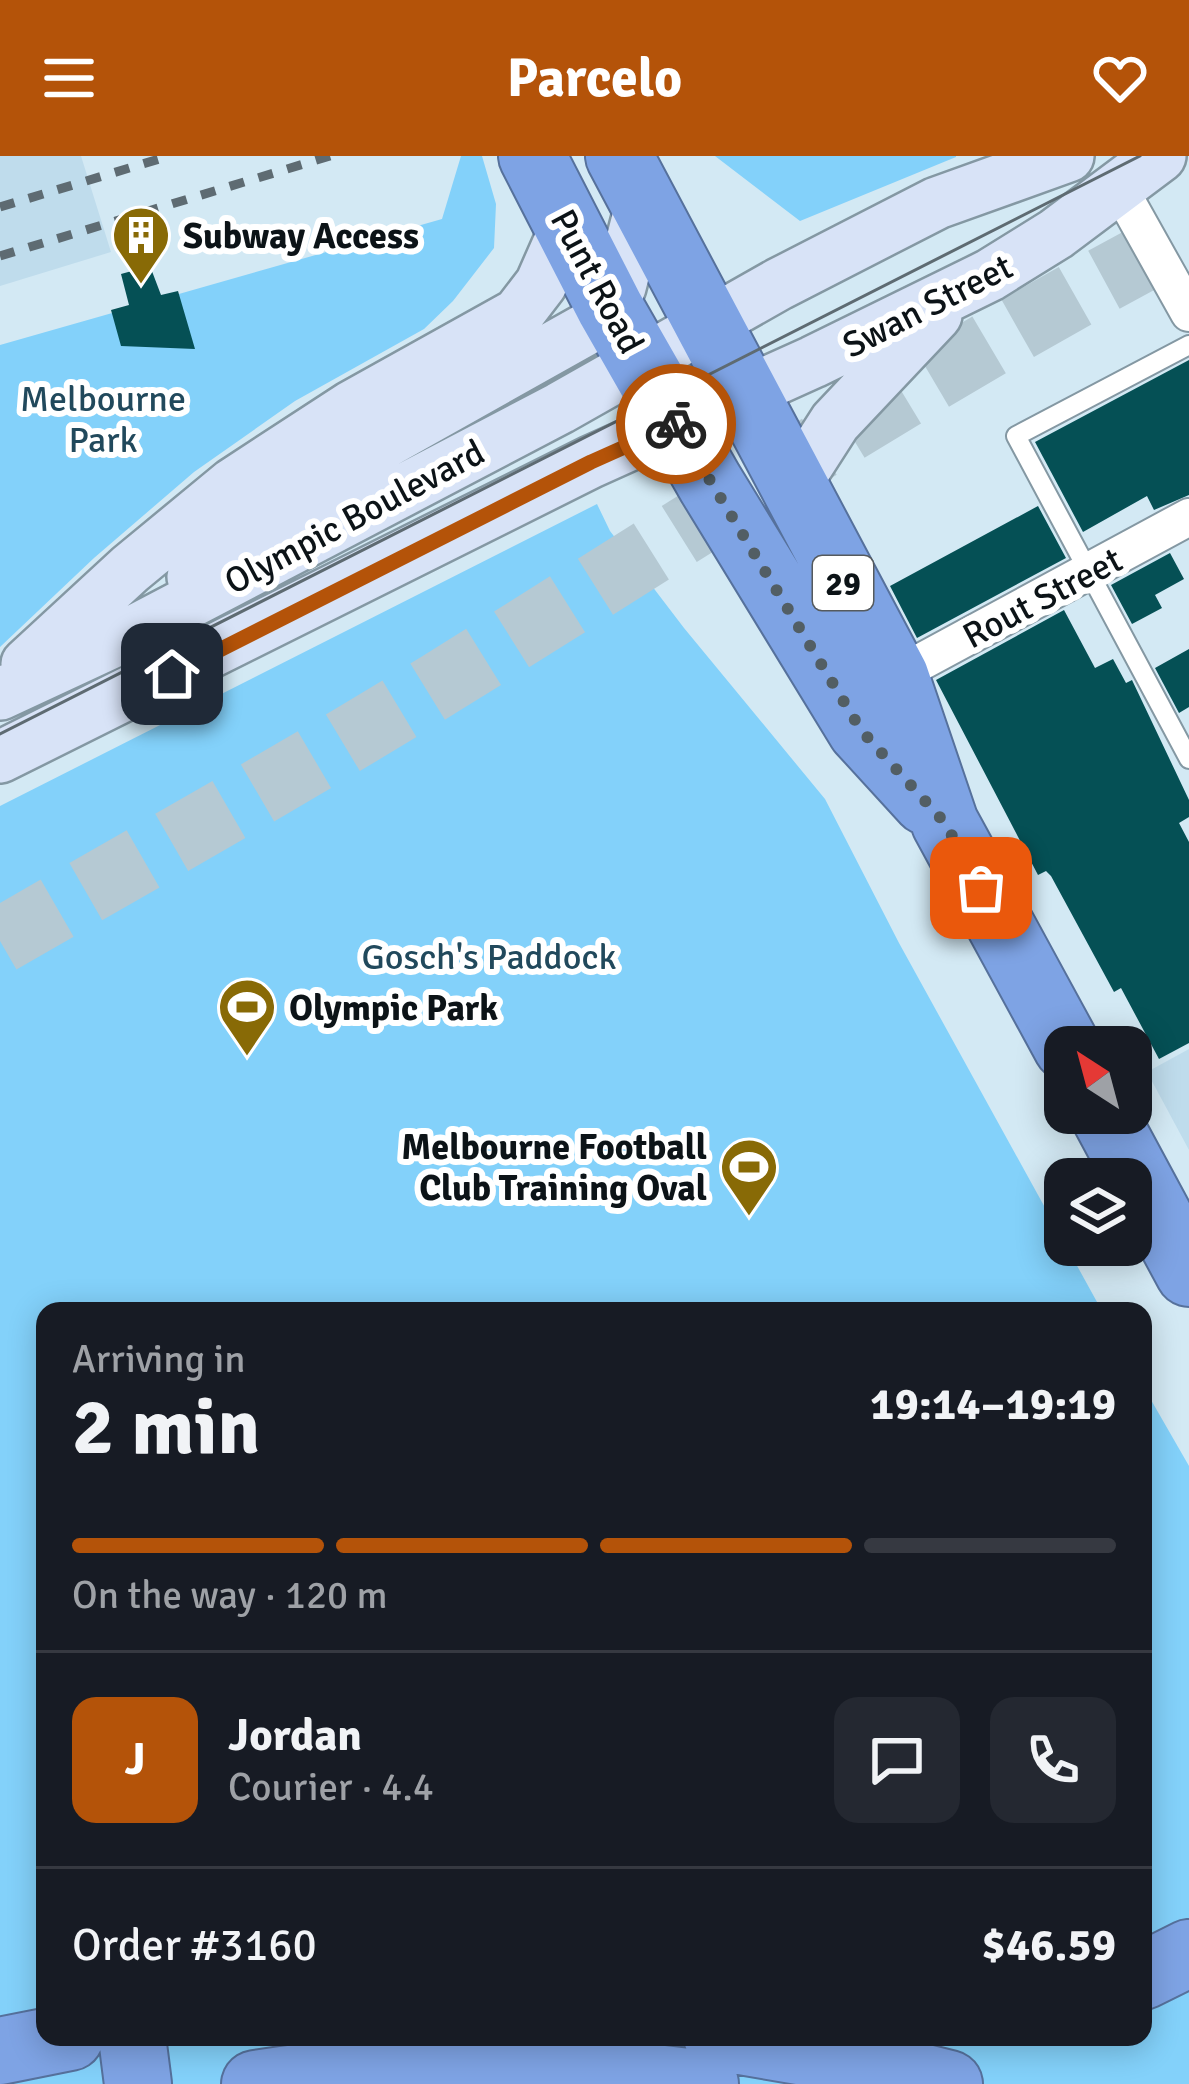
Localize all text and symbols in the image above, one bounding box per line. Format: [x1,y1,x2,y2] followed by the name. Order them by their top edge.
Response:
[36,45,102,111] icon: menu
[507,45,682,112] text: Parcelo
[1087,45,1153,111] icon: heart
[540,202,653,362] street label: Punt Road
[110,204,172,286] building icon: Subway Access
[183,214,419,259] place label: Subway Access
[835,244,1020,368] street label: Swan Street
[616,364,736,484] courier
[20,377,186,463] park label: Melbourne Park
[643,391,709,457] icon: bike
[217,430,492,605] street label: Olympic Boulevard
[955,538,1130,659] street label: Rout Street
[813,556,873,610] road number: 29
[121,623,223,725] pin
[139,641,205,707] icon: home
[930,837,1032,939] pin
[948,855,1014,921] icon: bag
[362,935,616,980] park label: Gosch's Paddock
[216,976,278,1058] sports icon: Olympic Park
[289,986,498,1031] place label: Olympic Park
[1044,1026,1152,1134] north arrow
[1044,1026,1152,1266] map controls
[401,1125,707,1211] place label: Melbourne Football Club Training Oval
[718,1136,780,1218] sports icon: Melbourne Football Club Training Oval
[1044,1158,1152,1266] button: layers
[72,1335,246,1383] text: Arriving in
[870,1377,1116,1432] text: 19:14–19:19
[72,1380,260,1476] text: 2 min
[72,1571,388,1619] text: On the way · 120 m
[834,1697,960,1823] button: chat
[990,1697,1116,1823] button: phone
[228,1708,362,1763] text: Jordan
[124,1732,146,1787] text: J
[228,1763,434,1811] text: Courier · 4.4
[72,1918,317,1973] text: Order #3160
[982,1918,1116,1973] text: $46.59

